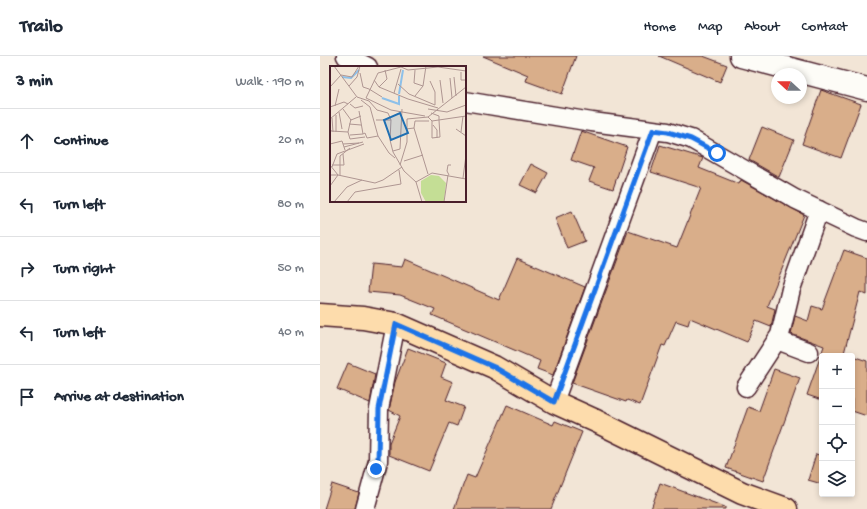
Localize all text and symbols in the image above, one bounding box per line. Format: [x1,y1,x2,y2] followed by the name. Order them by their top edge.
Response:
[20,16,63,39] text: Trailo
[644,19,676,36] text: Home
[698,19,722,36] text: Map
[744,19,780,36] text: About
[802,19,847,36] text: Contact
[330,66,466,202] inset map
[771,68,807,104] north arrow
[16,72,53,92] text: 3 min
[235,75,304,90] text: Walk · 190 m
[16,130,38,152] icon: ahead
[54,132,108,150] text: Continue
[278,133,304,148] text: 20 m
[708,144,726,162] route start
[16,194,38,216] icon: left
[54,196,105,214] text: Turn left
[277,197,304,212] text: 80 m
[16,258,38,280] icon: right
[54,260,114,278] text: Turn right
[277,261,304,276] text: 50 m
[16,322,38,344] icon: left
[54,324,105,342] text: Turn left
[278,325,304,340] text: 40 m
[819,353,855,497] map controls
[819,353,855,389] button: +
[16,386,38,408] icon: arrive
[54,388,184,406] text: Arrive at destination
[819,389,855,425] button: −
[819,425,855,461] button: locate
[367,460,385,478] route end
[819,461,855,497] button: layers

